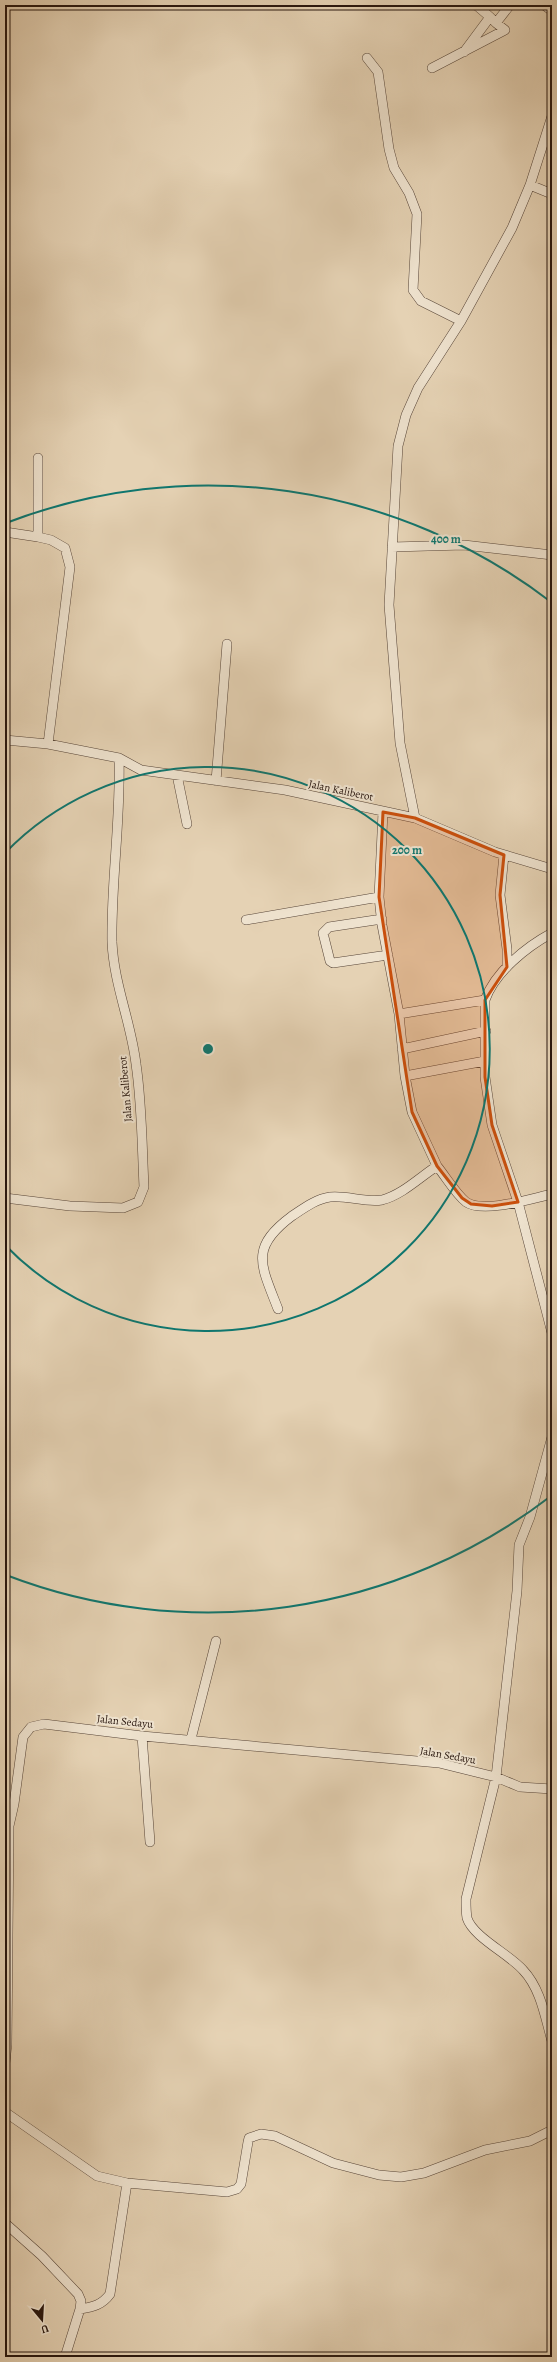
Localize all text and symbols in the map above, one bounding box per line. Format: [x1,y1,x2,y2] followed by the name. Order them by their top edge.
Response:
[431,531,461,547] text: 400 m
[307,776,375,805] street label: Jalan Kaliberot
[392,842,422,858] text: 200 m
[201,1042,215,1056] centre of rings
[115,1055,136,1122] street label: Jalan Kaliberot
[96,1711,154,1732] street label: Jalan Sedayu
[419,1743,477,1768] street label: Jalan Sedayu
[22,2300,62,2340] north arrow
[38,2321,51,2338] text: U

